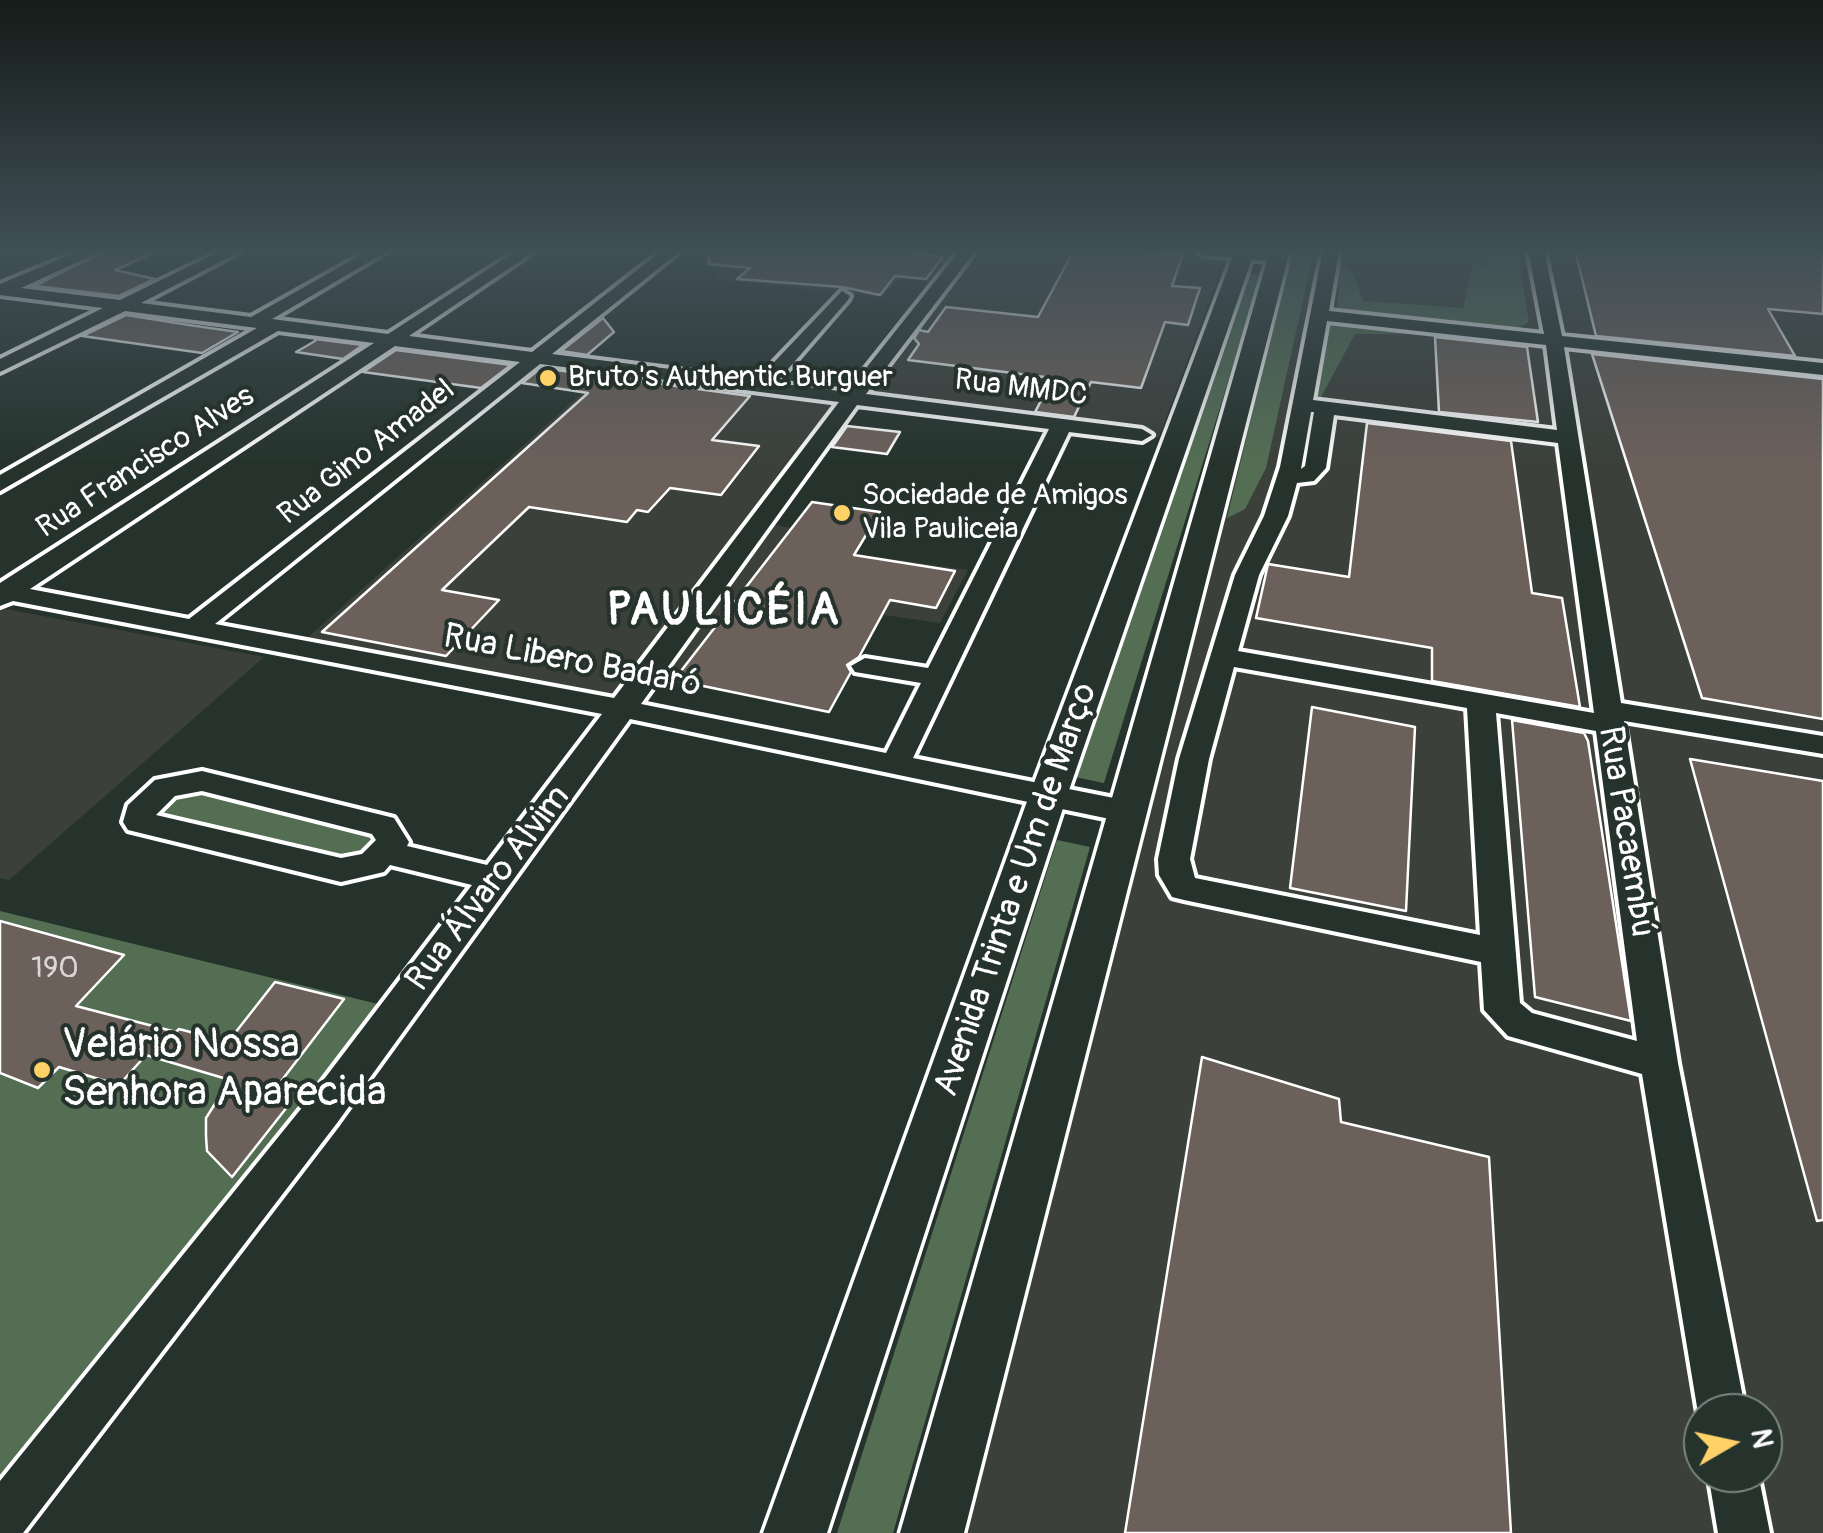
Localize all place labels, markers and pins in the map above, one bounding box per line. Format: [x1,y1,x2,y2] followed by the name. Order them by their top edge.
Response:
[568,360,893,396] place label: Bruto's Authentic Burguer
[537,367,559,389] marker: Bruto's Authentic Burguer
[862,478,1128,548] place label: Sociedade de Amigos Vila Pauliceia
[831,502,853,524] marker: Sociedade de Amigos Vila Pauliceia
[62,1021,386,1120] place label: Velário Nossa Senhora Aparecida
[31,1059,53,1081] marker: Velário Nossa Senhora Aparecida

